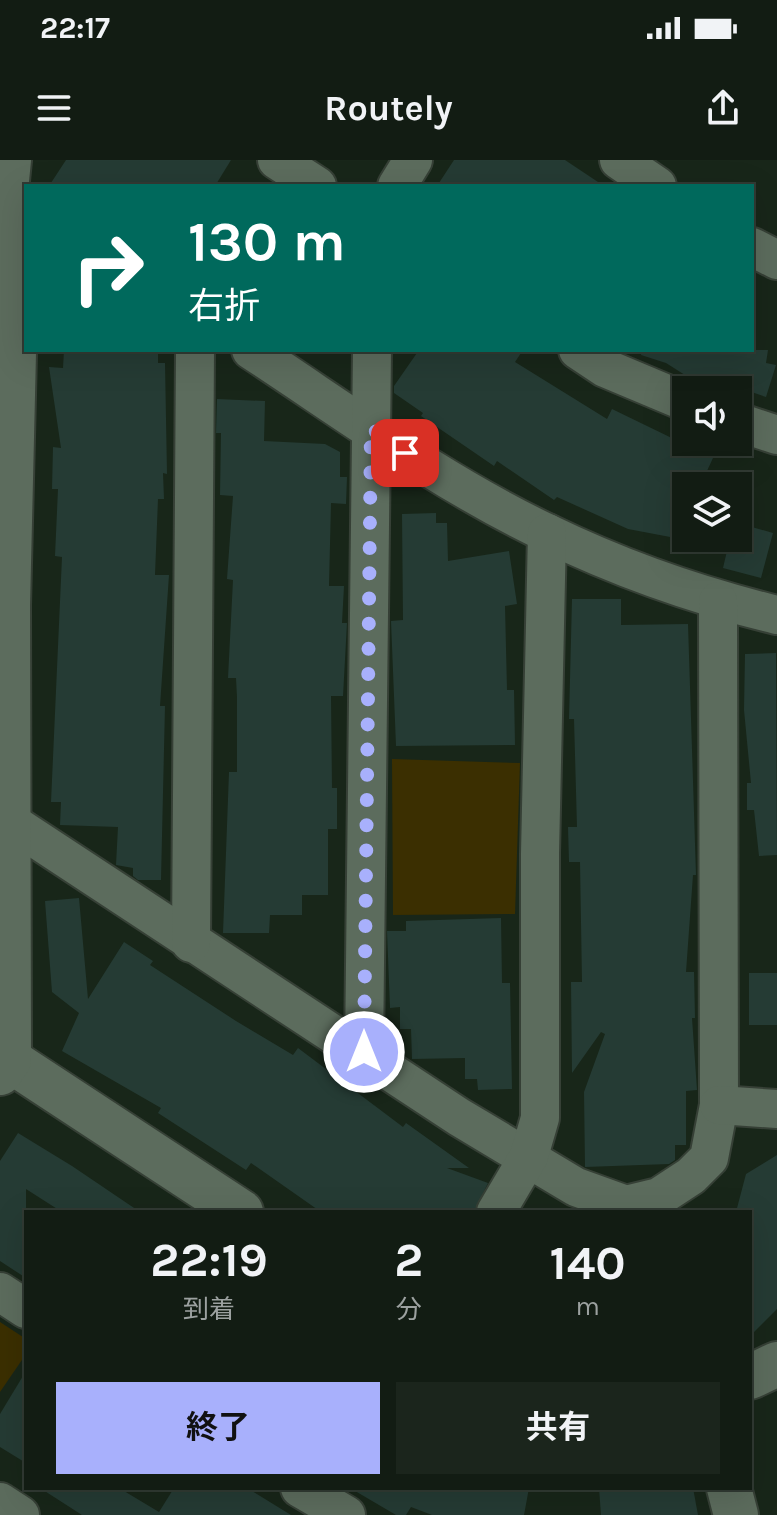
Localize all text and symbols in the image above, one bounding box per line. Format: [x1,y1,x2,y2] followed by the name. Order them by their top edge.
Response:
[40,10,110,46] text: 22:17
[32,86,76,130] icon: menu
[701,86,745,130] icon: share
[324,87,453,129] text: Routely
[188,209,346,274] text: 130 m
[56,216,160,320] icon: right
[188,285,260,327] text: 右折
[672,376,752,552] map controls
[672,376,752,456] button: sound
[371,419,439,487] pin
[383,431,427,475] icon: arrive
[672,472,752,552] button: layers
[322,1010,406,1094] position arrow
[150,1232,268,1288] text: 22:19
[394,1232,423,1288] text: 2
[550,1235,626,1291] text: 140
[575,1291,600,1322] text: m
[183,1294,235,1325] text: 到着
[396,1294,422,1325] text: 分
[56,1382,380,1474] button: 終了
[396,1382,720,1474] button: 共有

